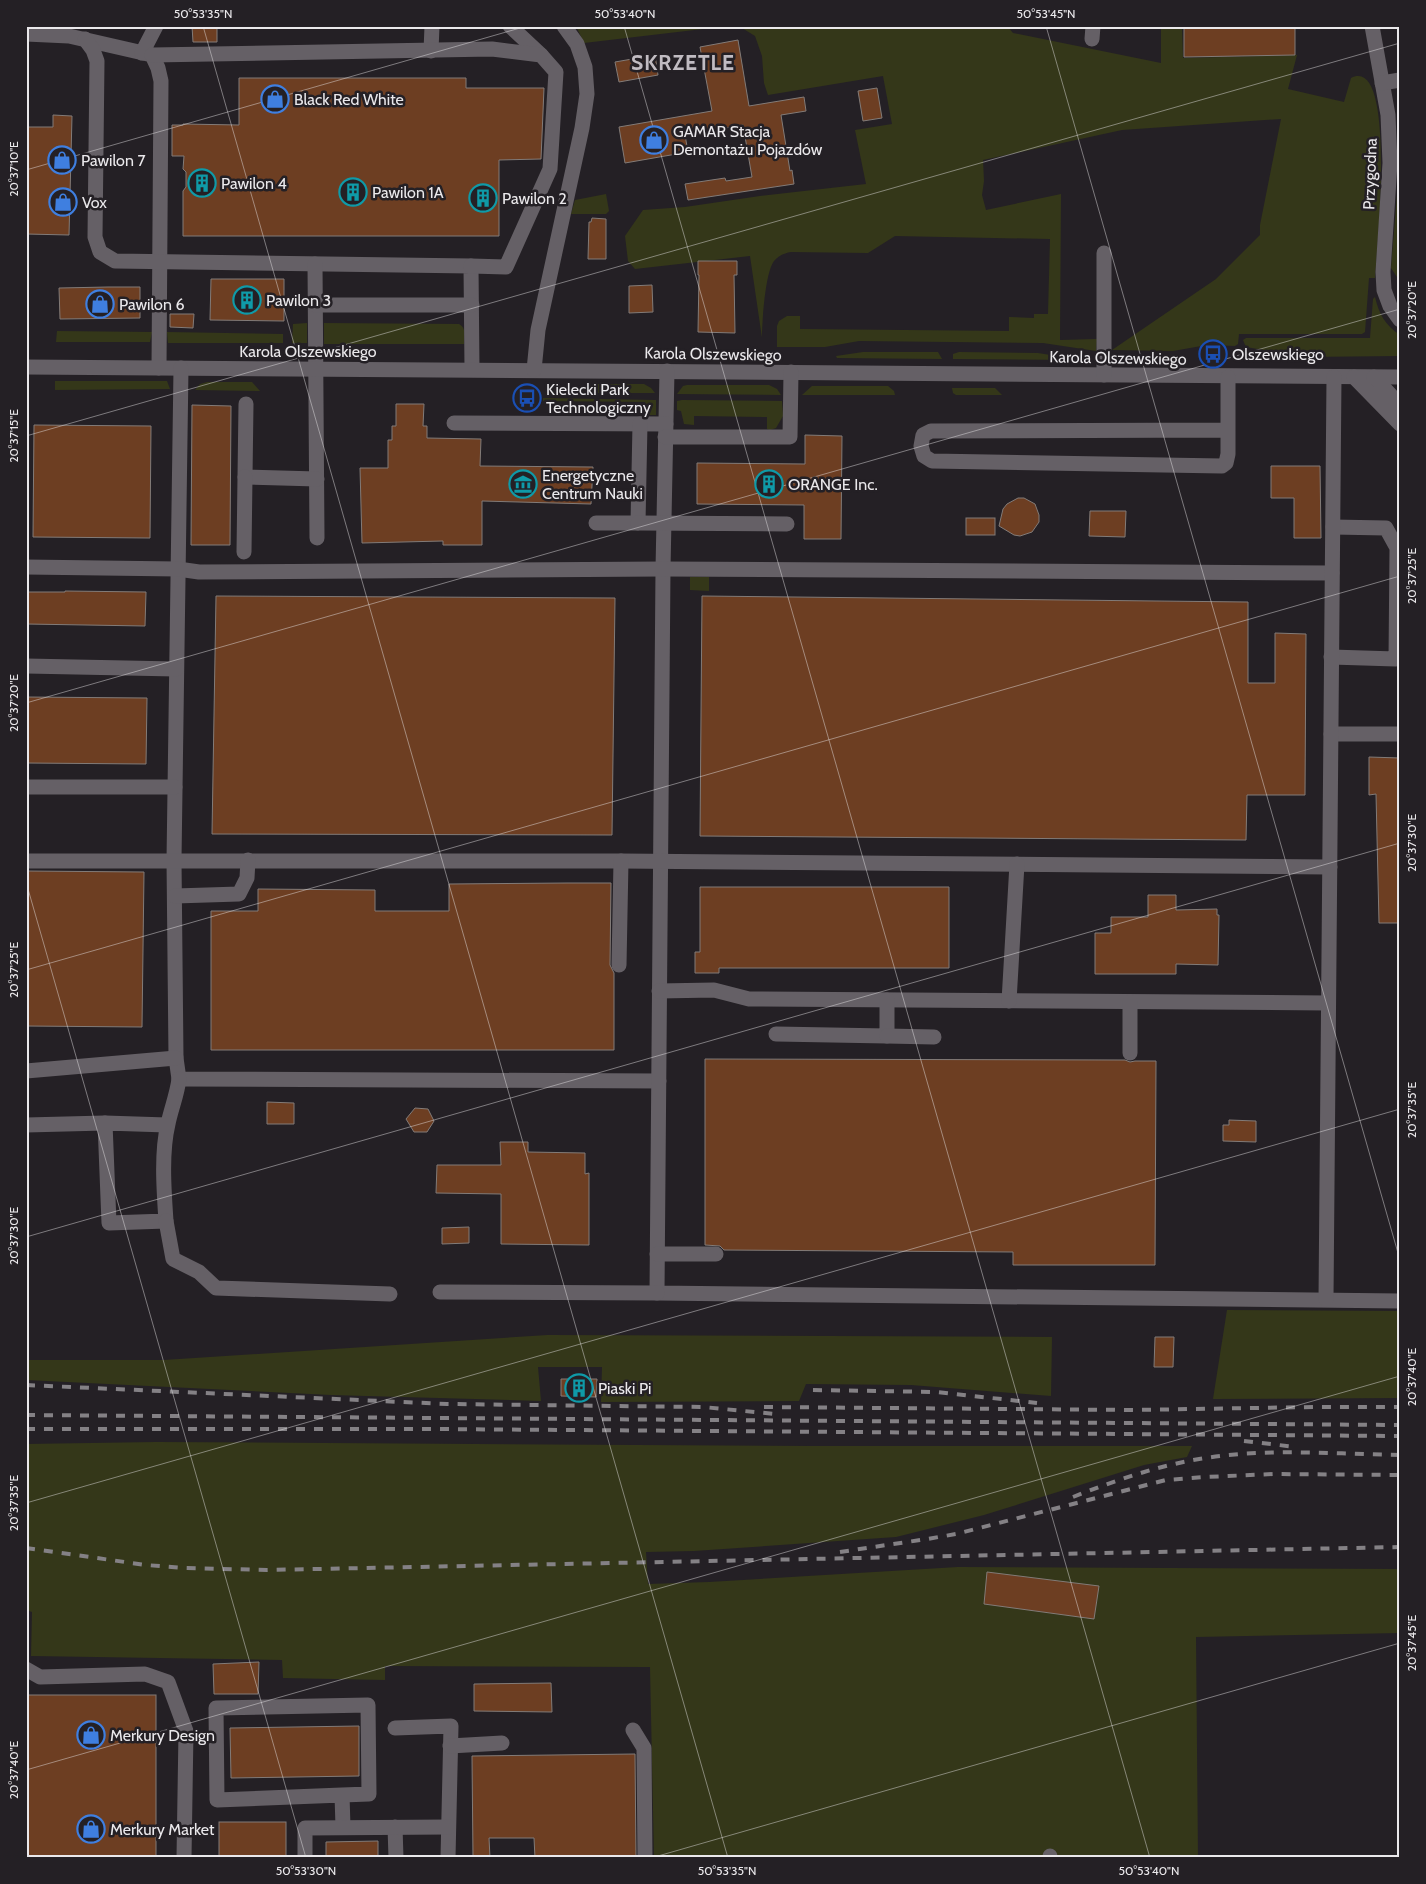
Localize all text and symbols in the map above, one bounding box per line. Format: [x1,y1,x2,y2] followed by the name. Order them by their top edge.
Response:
[174,6,232,21] text: 50°53'35"N
[595,6,655,21] text: 50°53'40"N
[1017,6,1075,21] text: 50°53'45"N
[631,50,735,75] district label: SKRZETLE
[260,84,290,114] shop icon: Black Red White
[294,90,404,109] place label: Black Red White
[673,122,823,159] place label: GAMAR Stacja Demontażu Pojazdów
[639,125,669,155] shop icon: GAMAR Stacja Demontażu Pojazdów
[1359,137,1381,210] street label: Przygodna
[6,141,21,197] text: 20°37'10"E
[47,145,77,175] shop icon: Pawilon 7
[81,151,145,170] place label: Pawilon 7
[187,168,217,198] building icon: Pawilon 4
[221,174,287,193] place label: Pawilon 4
[338,177,368,207] building icon: Pawilon 1A
[372,183,444,202] place label: Pawilon 1A
[468,183,498,213] building icon: Pawilon 2
[48,187,78,217] shop icon: Vox
[502,189,567,208] place label: Pawilon 2
[82,193,107,212] place label: Vox
[1404,281,1419,339] text: 20°37'20"E
[232,285,262,315] building icon: Pawilon 3
[85,289,115,319] shop icon: Pawilon 6
[266,291,331,310] place label: Pawilon 3
[119,295,185,314] place label: Pawilon 6
[1198,339,1228,369] bus stop icon: Olszewskiego
[239,342,377,361] street label: Karola Olszewskiego
[644,343,782,365] street label: Karola Olszewskiego
[1232,345,1324,364] place label: Olszewskiego
[1049,347,1187,369] street label: Karola Olszewskiego
[546,380,651,417] place label: Kielecki Park Technologiczny
[512,383,542,413] bus stop icon: Kielecki Park Technologiczny
[6,409,21,463] text: 20°37'15"E
[542,466,643,503] place label: Energetyczne Centrum Nauki
[508,469,538,499] museum icon: Energetyczne Centrum Nauki
[754,469,784,499] building icon: ORANGE Inc.
[788,475,878,494] place label: ORANGE Inc.
[1404,548,1419,604] text: 20°37'25"E
[6,674,21,732] text: 20°37'20"E
[1404,814,1419,872] text: 20°37'30"E
[6,942,21,998] text: 20°37'25"E
[1404,1082,1419,1138] text: 20°37'35"E
[6,1207,21,1265] text: 20°37'30"E
[1404,1347,1419,1406] text: 20°37'40"E
[564,1373,594,1403] building icon: Piaski Pi
[598,1379,651,1398] place label: Piaski Pi
[6,1475,21,1531] text: 20°37'35"E
[1404,1614,1419,1671] text: 20°37'45"E
[76,1720,106,1750] shop icon: Merkury Design
[110,1726,215,1745] place label: Merkury Design
[6,1740,21,1799] text: 20°37'40"E
[76,1814,106,1844] shop icon: Merkury Market
[110,1820,215,1839] place label: Merkury Market
[276,1863,336,1878] text: 50°53'30"N
[698,1863,756,1878] text: 50°53'35"N
[1119,1863,1179,1878] text: 50°53'40"N

